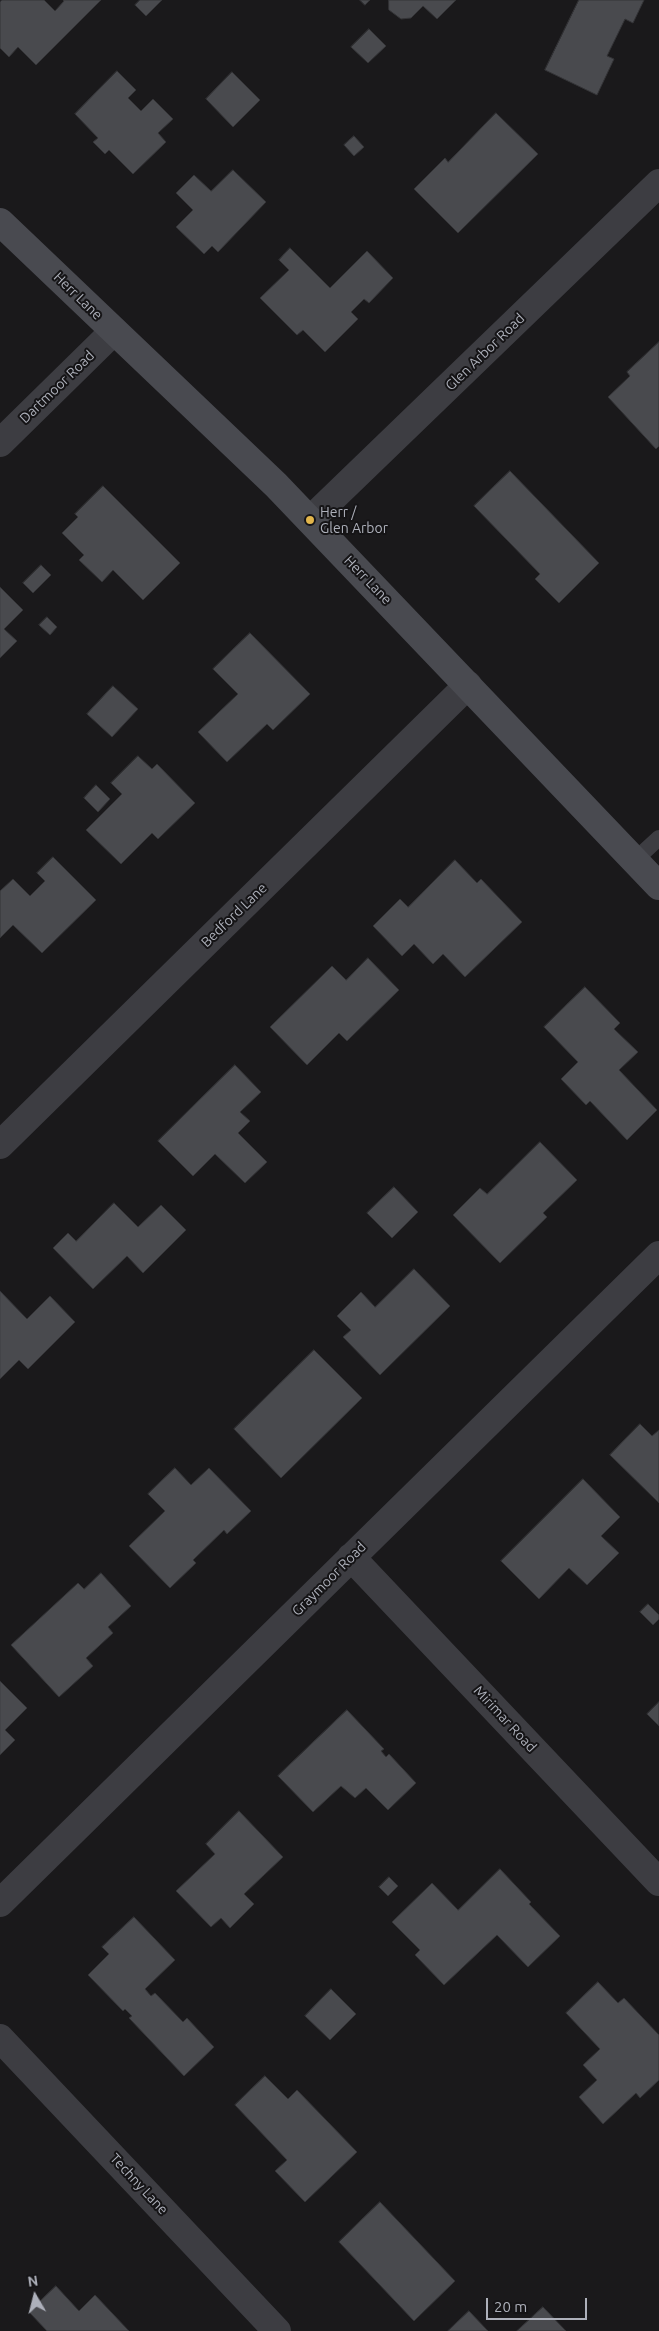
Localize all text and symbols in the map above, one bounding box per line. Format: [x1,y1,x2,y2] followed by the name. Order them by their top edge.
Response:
[50,269,106,323] street label: Herr Lane
[442,310,528,394] street label: Glen Arbor Road
[16,347,98,427] street label: Dartmoor Road
[320,504,388,536] place label: Herr / Glen Arbor
[304,514,316,526] marker: Herr / Glen Arbor
[341,552,395,608] street label: Herr Lane
[198,879,270,951] street label: Bedford Lane
[289,1539,369,1619] street label: Graymoor Road
[470,1682,540,1756] street label: Mirimar Road
[107,2150,171,2218] street label: Techny Lane
[10,2271,60,2321] north arrow
[27,2272,39,2290] text: N
[489,2288,590,2320] scale bar
[494,2298,527,2315] text: 20 m

